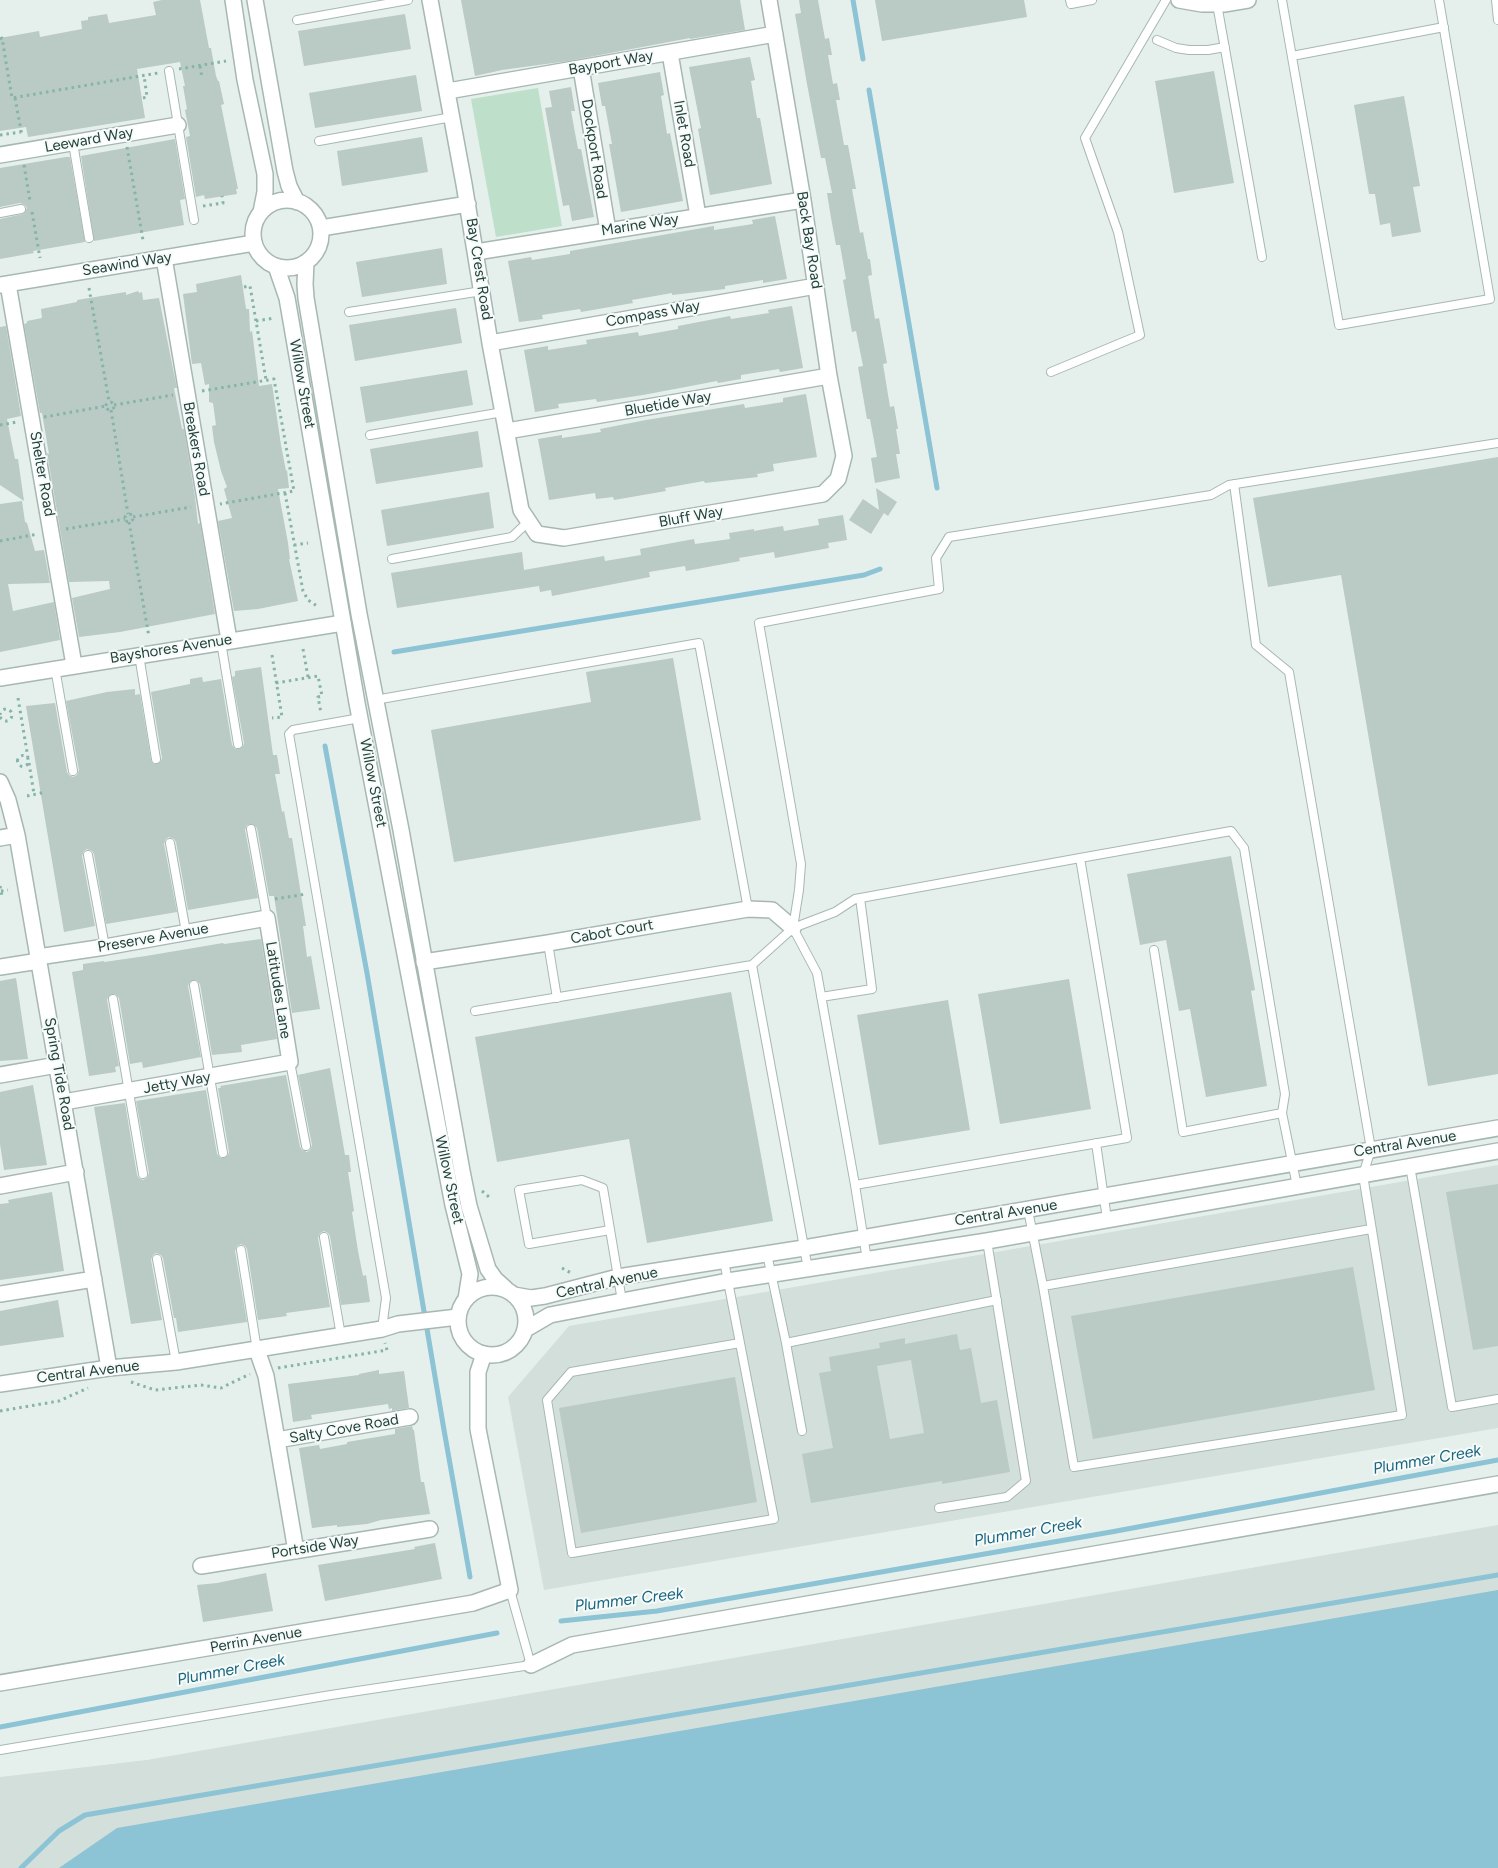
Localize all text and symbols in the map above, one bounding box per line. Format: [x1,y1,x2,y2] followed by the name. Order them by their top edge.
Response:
[567,47,655,79] street label: Bayport Way
[577,98,611,200] street label: Dockport Road
[669,99,699,169] street label: Inlet Road
[43,123,135,157] street label: Leeward Way
[792,190,826,290] street label: Back Bay Road
[600,210,680,240] street label: Marine Way
[462,217,496,321] street label: Bay Crest Road
[81,248,173,280] street label: Seawind Way
[604,297,702,331] street label: Compass Way
[285,338,319,430] street label: Willow Street
[623,387,713,421] street label: Bluetide Way
[179,400,213,498] street label: Breakers Road
[26,430,58,518] street label: Shelter Road
[658,503,724,531] street label: Bluff Way
[109,630,233,668] street label: Bayshores Avenue
[356,737,390,829] street label: Willow Street
[569,916,655,948] street label: Cabot Court
[96,919,210,957] street label: Preserve Avenue
[261,940,295,1040] street label: Latitudes Lane
[40,1016,78,1132] street label: Spring Tide Road
[142,1068,212,1098] street label: Jetty Way
[1352,1127,1458,1161] street label: Central Avenue
[431,1134,467,1226] street label: Willow Street
[953,1196,1059,1230] street label: Central Avenue
[555,1263,659,1303] street label: Central Avenue
[36,1357,140,1387] street label: Central Avenue
[288,1411,400,1447] street label: Salty Cove Road
[1371,1441,1483,1479] water label: Plummer Creek
[972,1513,1084,1551] water label: Plummer Creek
[270,1531,360,1563] street label: Portside Way
[574,1584,684,1616] water label: Plummer Creek
[209,1623,303,1657] street label: Perrin Avenue
[176,1650,286,1690] water label: Plummer Creek

